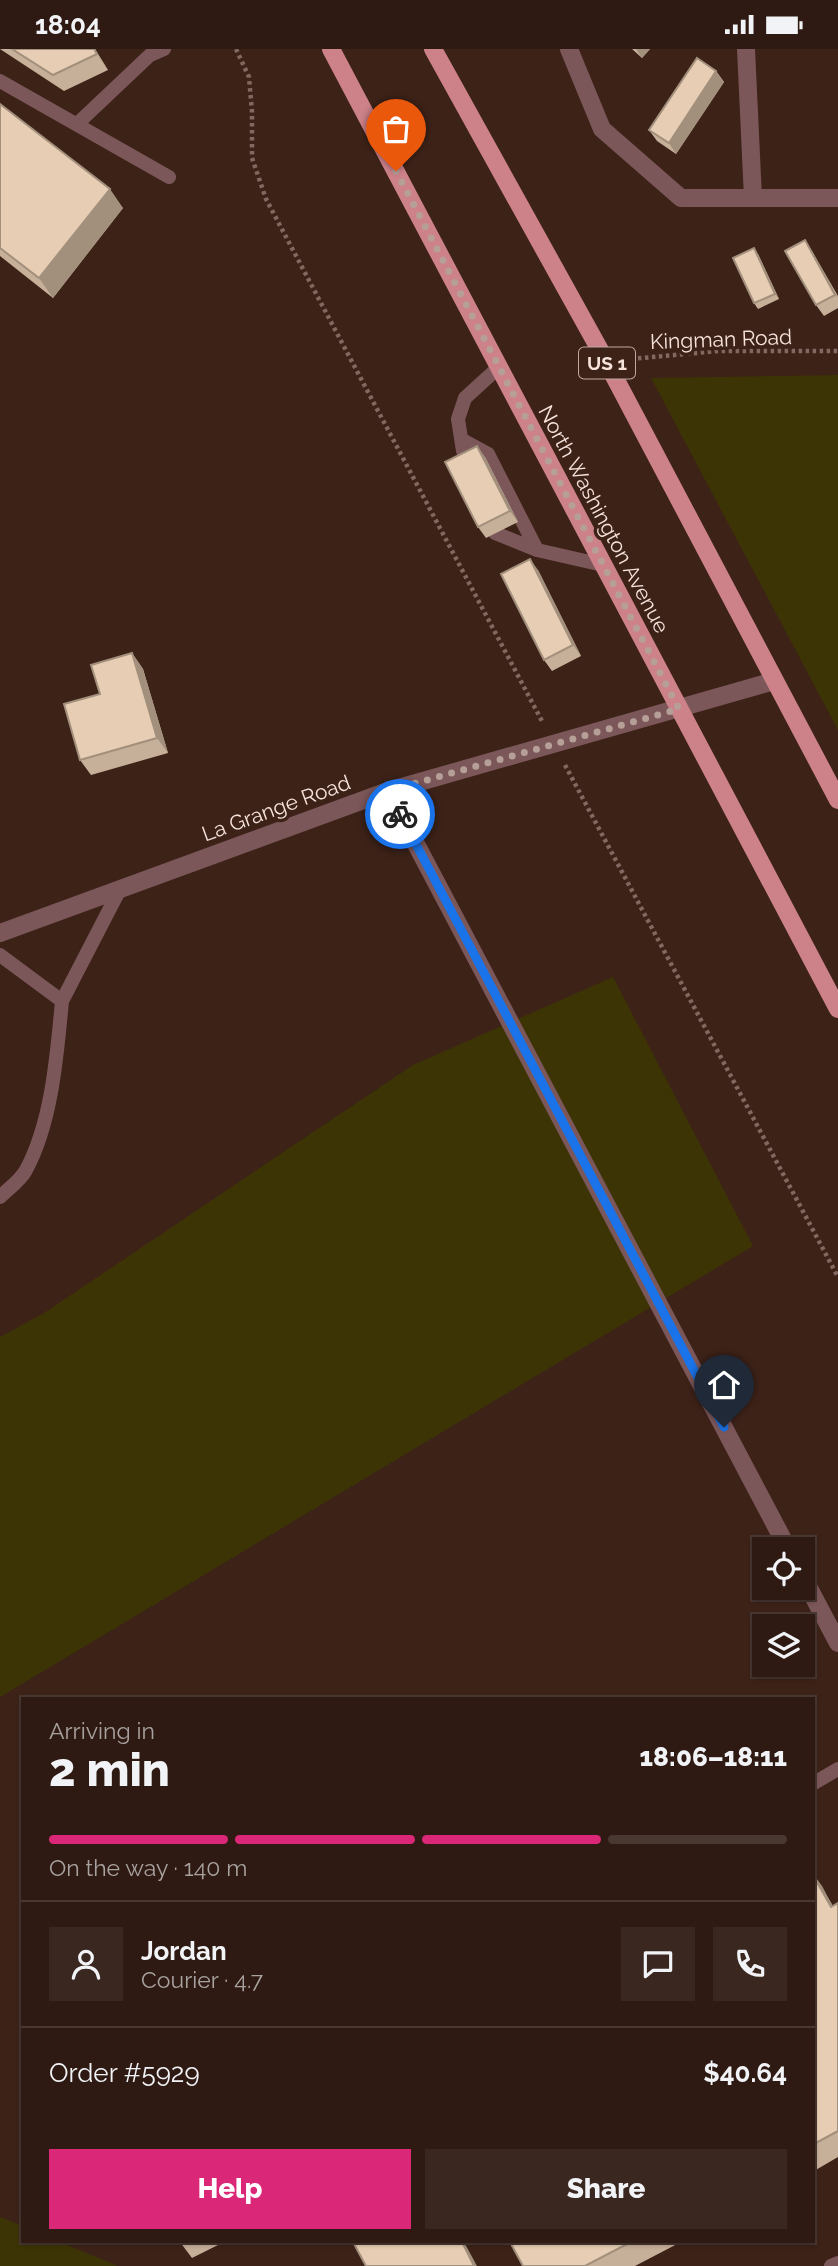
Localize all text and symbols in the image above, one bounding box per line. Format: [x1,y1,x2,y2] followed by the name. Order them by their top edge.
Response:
[35,10,101,40] text: 18:04
[366,99,426,171] pin
[377,110,415,148] icon: bag
[650,324,792,354] street label: Kingman Road
[579,347,635,379] road number: US 1
[533,401,675,637] street label: North Washington Avenue
[198,770,354,846] street label: La Grange Road
[365,779,435,849] courier
[381,795,419,833] icon: bike
[694,1355,754,1427] pin
[705,1366,743,1404] icon: home
[752,1537,815,1677] map controls
[752,1537,815,1600] button: locate
[752,1614,815,1677] button: layers
[49,1717,155,1744] text: Arriving in
[640,1742,787,1772] text: 18:06–18:11
[49,1743,170,1797] text: 2 min
[49,1854,247,1881] text: On the way · 140 m
[49,1927,123,2001] button: person
[621,1927,695,2001] button: chat
[713,1927,787,2001] button: phone
[141,1936,227,1966] text: Jordan
[141,1966,263,1993] text: Courier · 4.7
[49,2058,200,2088] text: Order #5929
[703,2058,787,2088] text: $40.64
[49,2149,411,2229] button: Help
[425,2149,787,2229] button: Share

